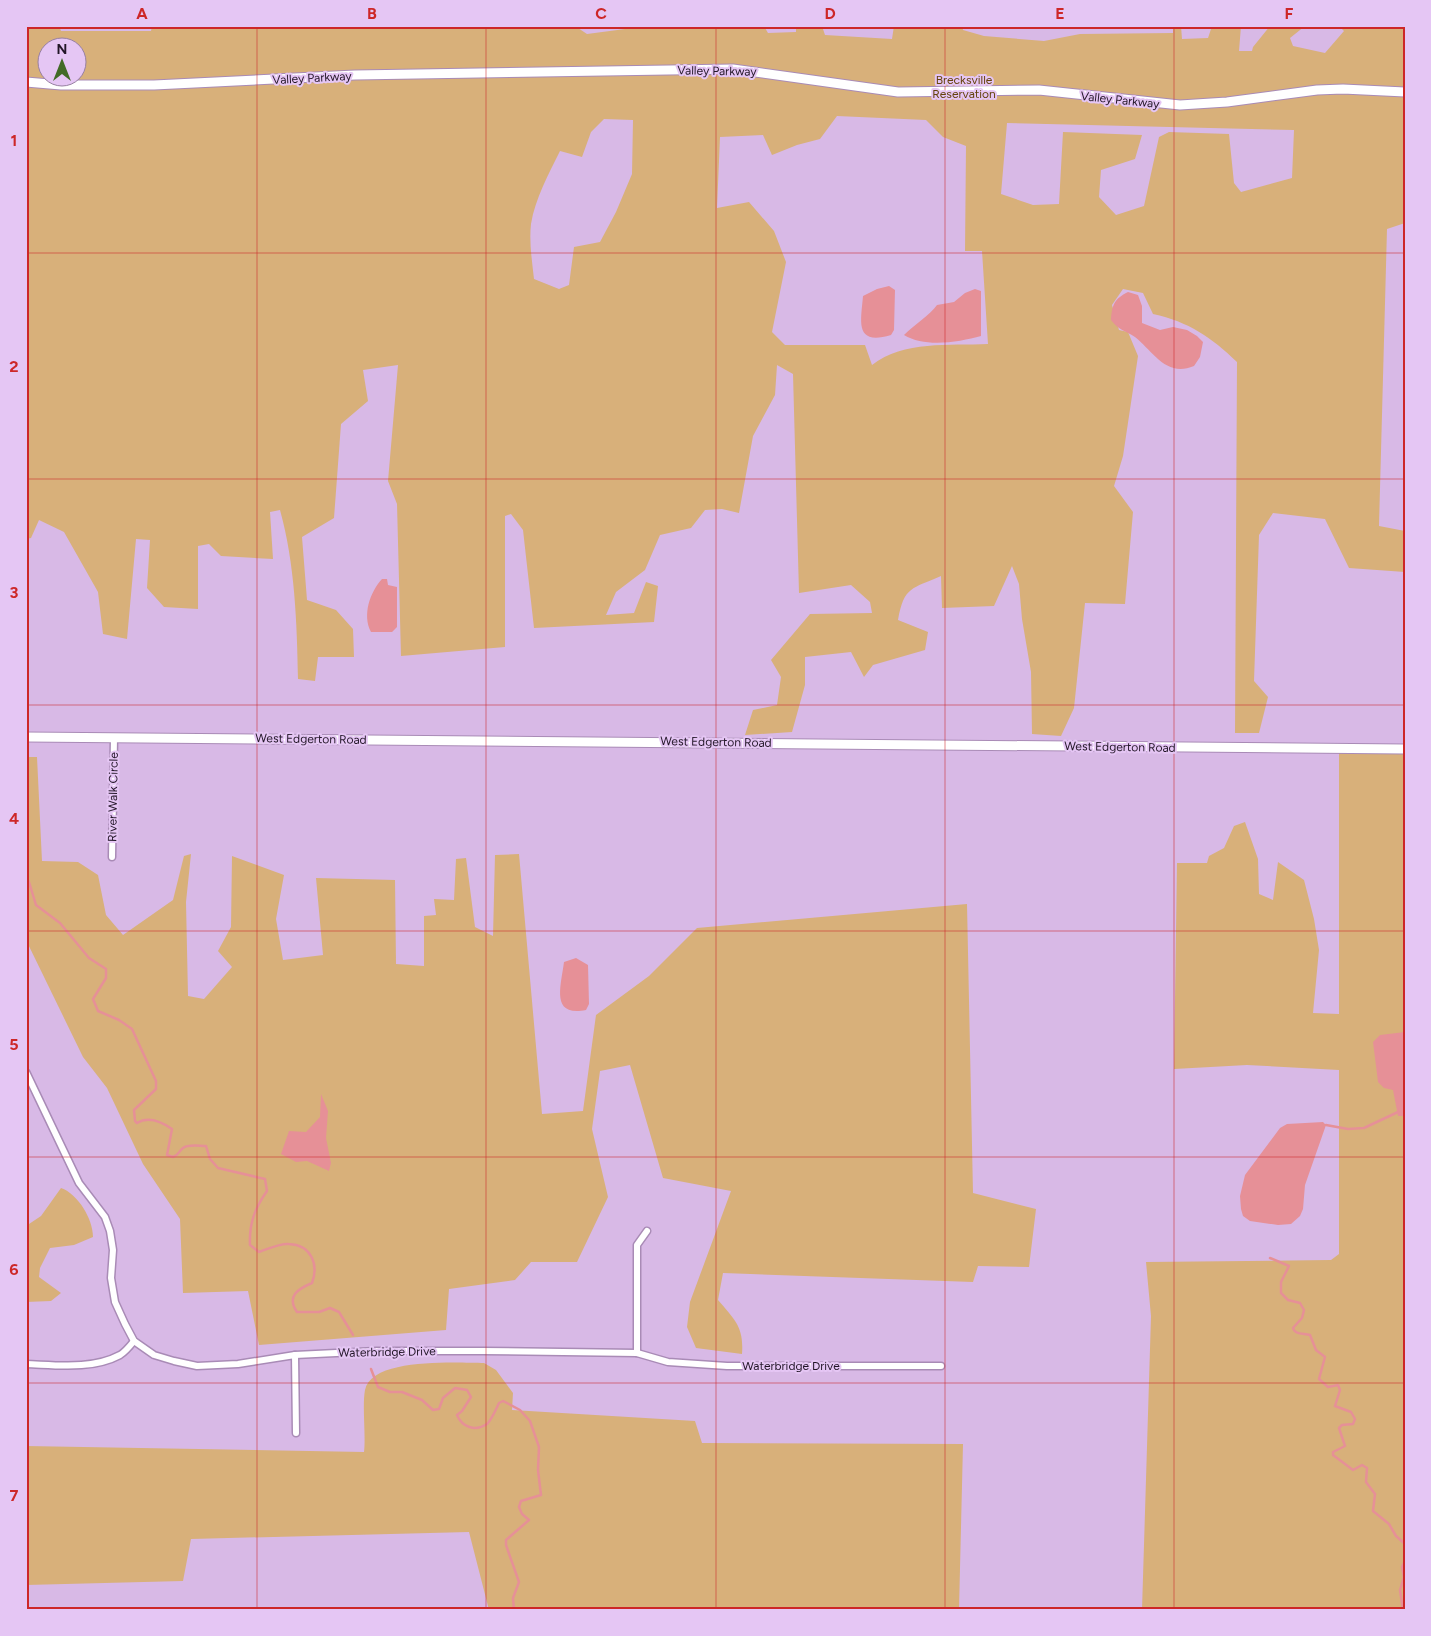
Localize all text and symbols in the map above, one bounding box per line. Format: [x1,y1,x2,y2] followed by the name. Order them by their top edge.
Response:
[136,4,148,23] text: A
[367,4,377,23] text: B
[595,4,607,23] text: C
[824,4,836,23] text: D
[1055,4,1065,23] text: E
[1285,4,1294,23] text: F
[38,38,88,88] north arrow
[57,41,67,58] text: N
[677,63,757,79] street label: Valley Parkway
[272,69,353,87] street label: Valley Parkway
[932,73,996,101] park label: Brecksville Reservation
[1080,89,1161,111] street label: Valley Parkway
[11,131,17,150] text: 1
[9,357,19,376] text: 2
[10,583,19,602] text: 3
[255,731,367,747] street label: West Edgerton Road
[660,734,772,750] street label: West Edgerton Road
[1064,739,1176,755] street label: West Edgerton Road
[105,752,121,842] street label: River Walk Circle
[9,809,19,828] text: 4
[9,1035,19,1054] text: 5
[9,1260,19,1279] text: 6
[338,1344,436,1360] street label: Waterbridge Drive
[742,1359,840,1373] street label: Waterbridge Drive
[10,1486,19,1505] text: 7

